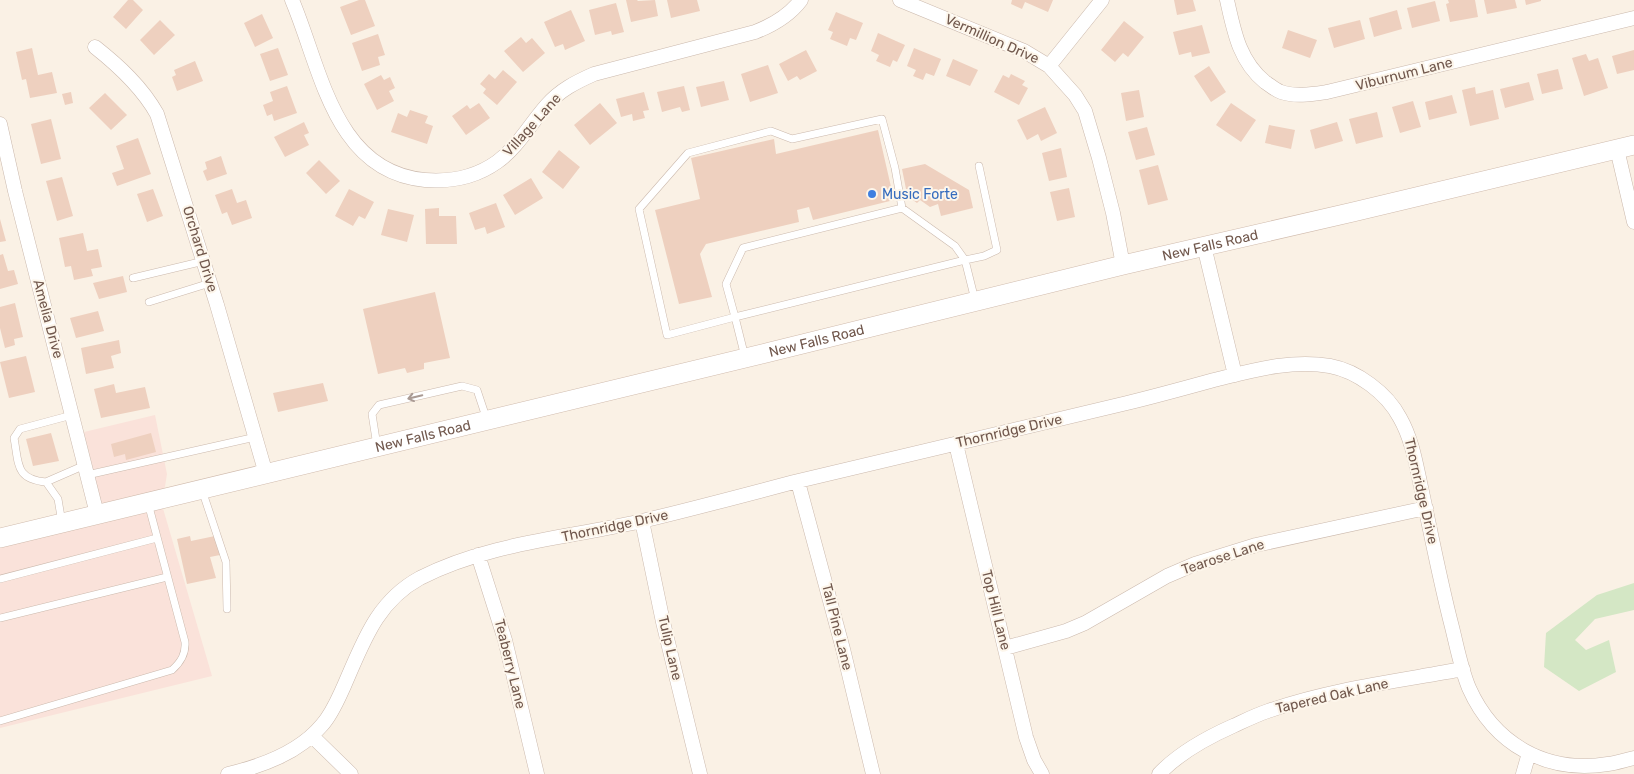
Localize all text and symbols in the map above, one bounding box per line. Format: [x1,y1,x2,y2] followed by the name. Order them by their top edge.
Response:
[942,11,1042,67] street label: Vermillion Drive
[1354,54,1454,94] street label: Viburnum Lane
[499,90,565,160] street label: Village Lane
[882,186,958,203] place label: Music Forte
[866,188,878,200] marker: Music Forte
[179,204,221,294] street label: Orchard Drive
[1160,226,1260,264] street label: New Falls Road
[29,278,67,361] street label: Amelia Drive
[767,321,866,361] street label: New Falls Road
[407,393,423,402] one-way arrow
[954,410,1064,451] street label: Thornridge Drive
[373,416,472,456] street label: New Falls Road
[1401,436,1442,546] street label: Thornridge Drive
[560,506,670,546] street label: Thornridge Drive
[1180,536,1267,578] street label: Tearose Lane
[978,568,1014,652] street label: Top Hill Lane
[818,582,856,672] street label: Tall Pine Lane
[654,614,686,682] street label: Tulip Lane
[491,617,529,711] street label: Teaberry Lane
[1274,675,1390,717] street label: Tapered Oak Lane

